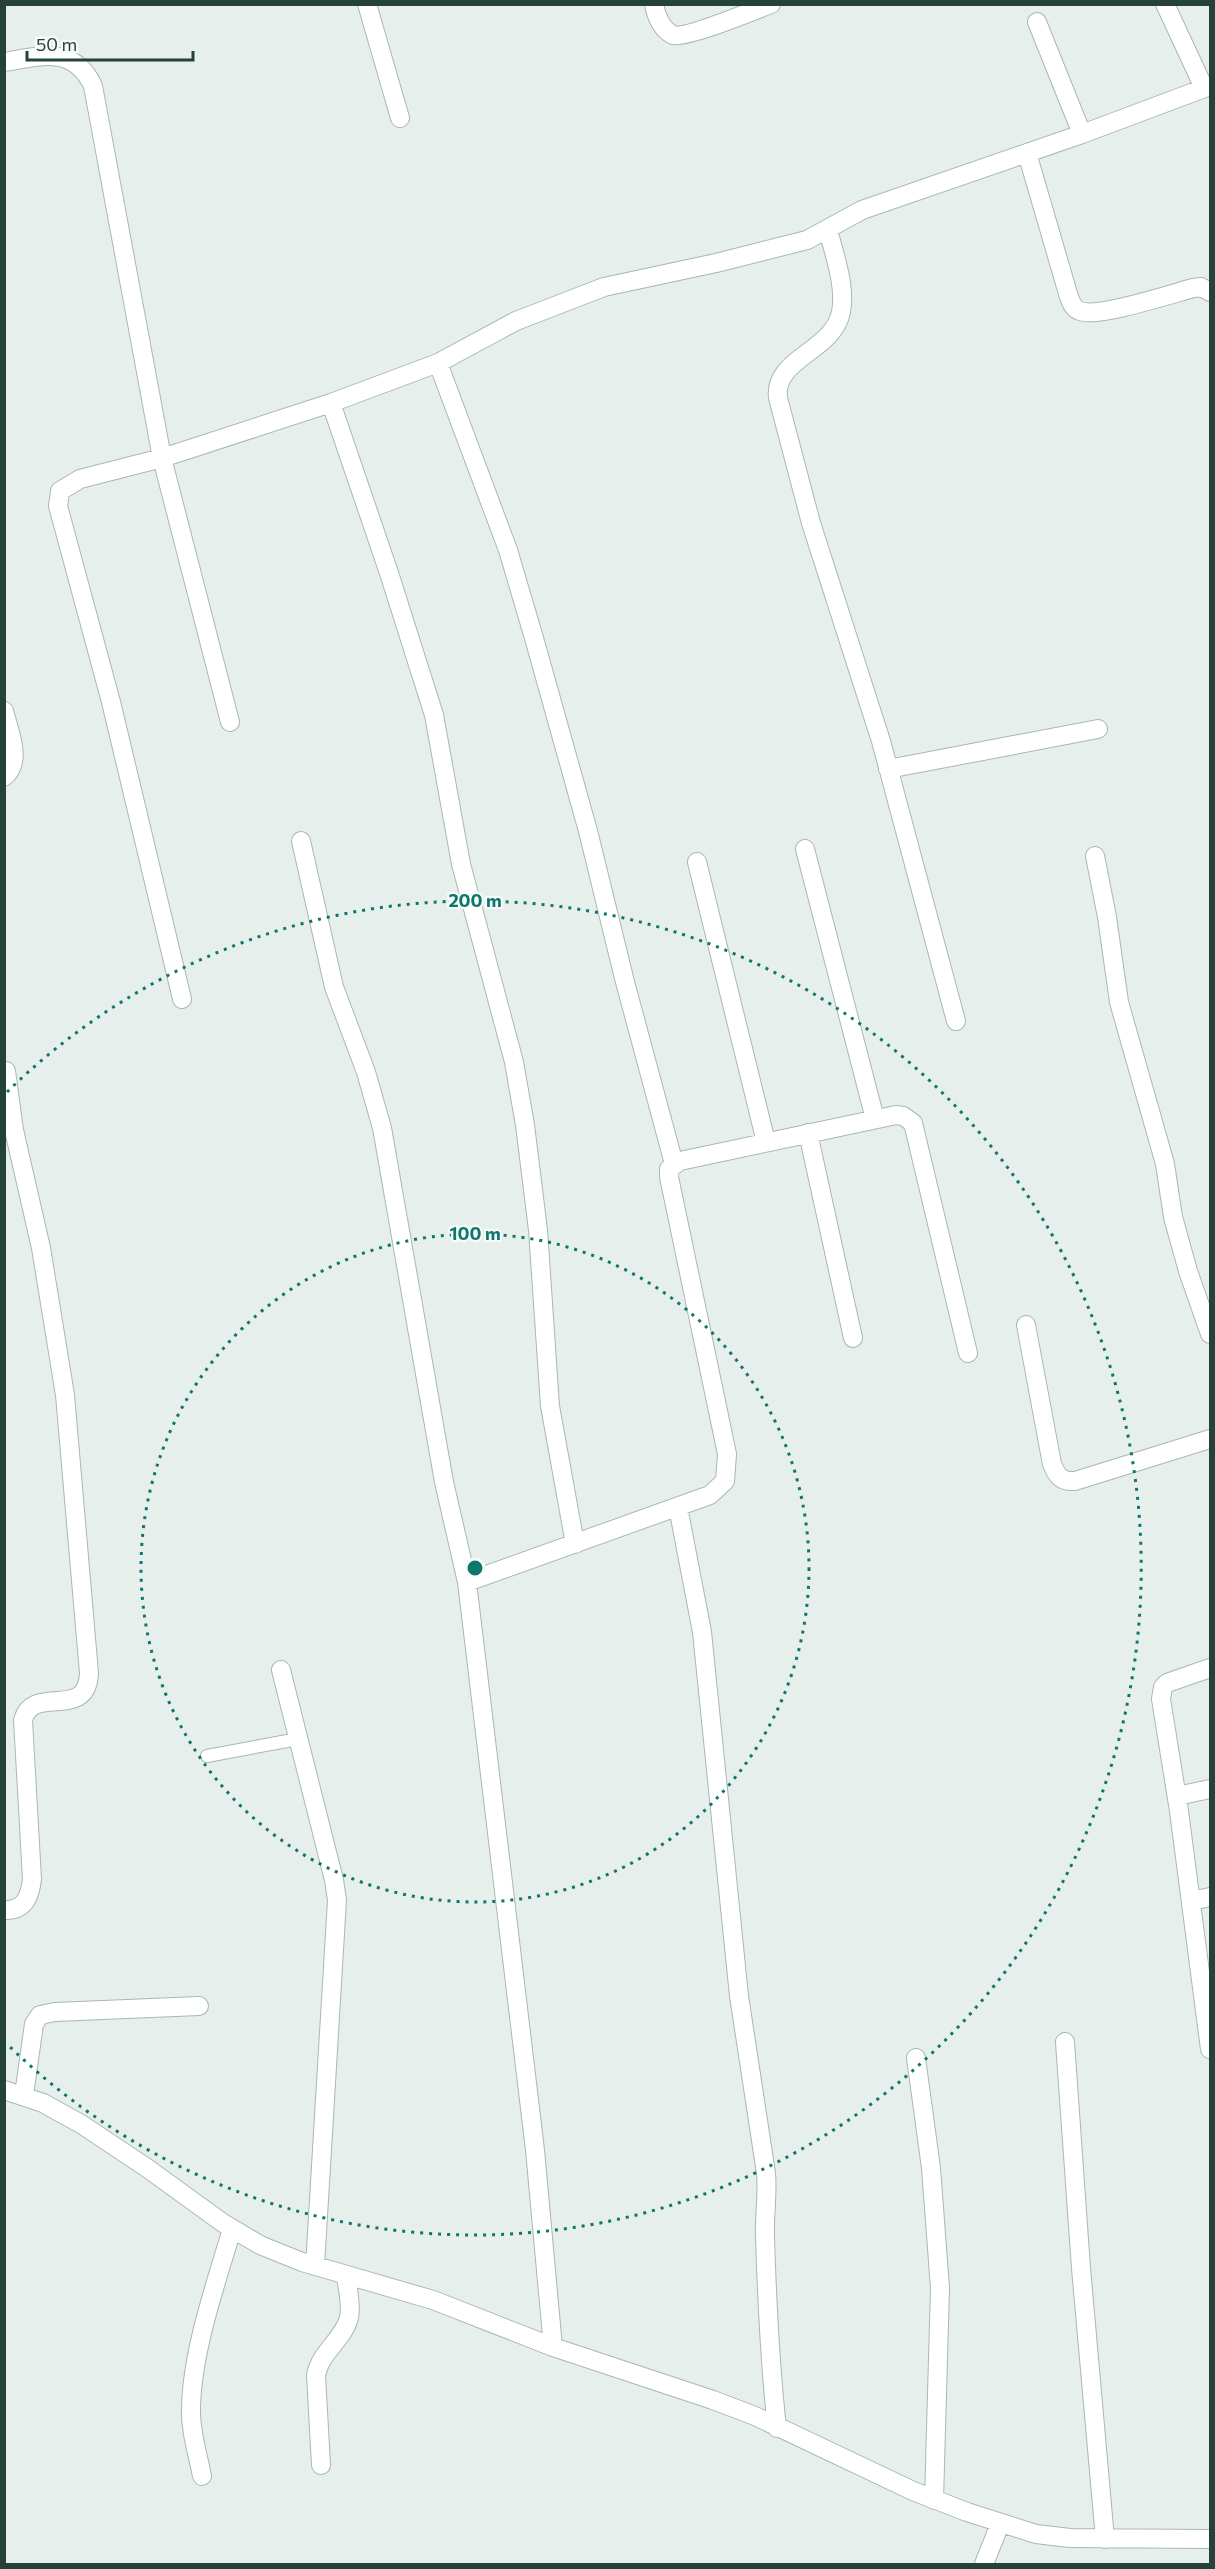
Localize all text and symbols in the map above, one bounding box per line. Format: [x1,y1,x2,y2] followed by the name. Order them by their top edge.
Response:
[27,24,194,62] scale bar
[36,33,77,55] text: 50 m
[448,889,502,911] text: 200 m
[449,1222,501,1244] text: 100 m
[465,1558,485,1578] centre of rings

